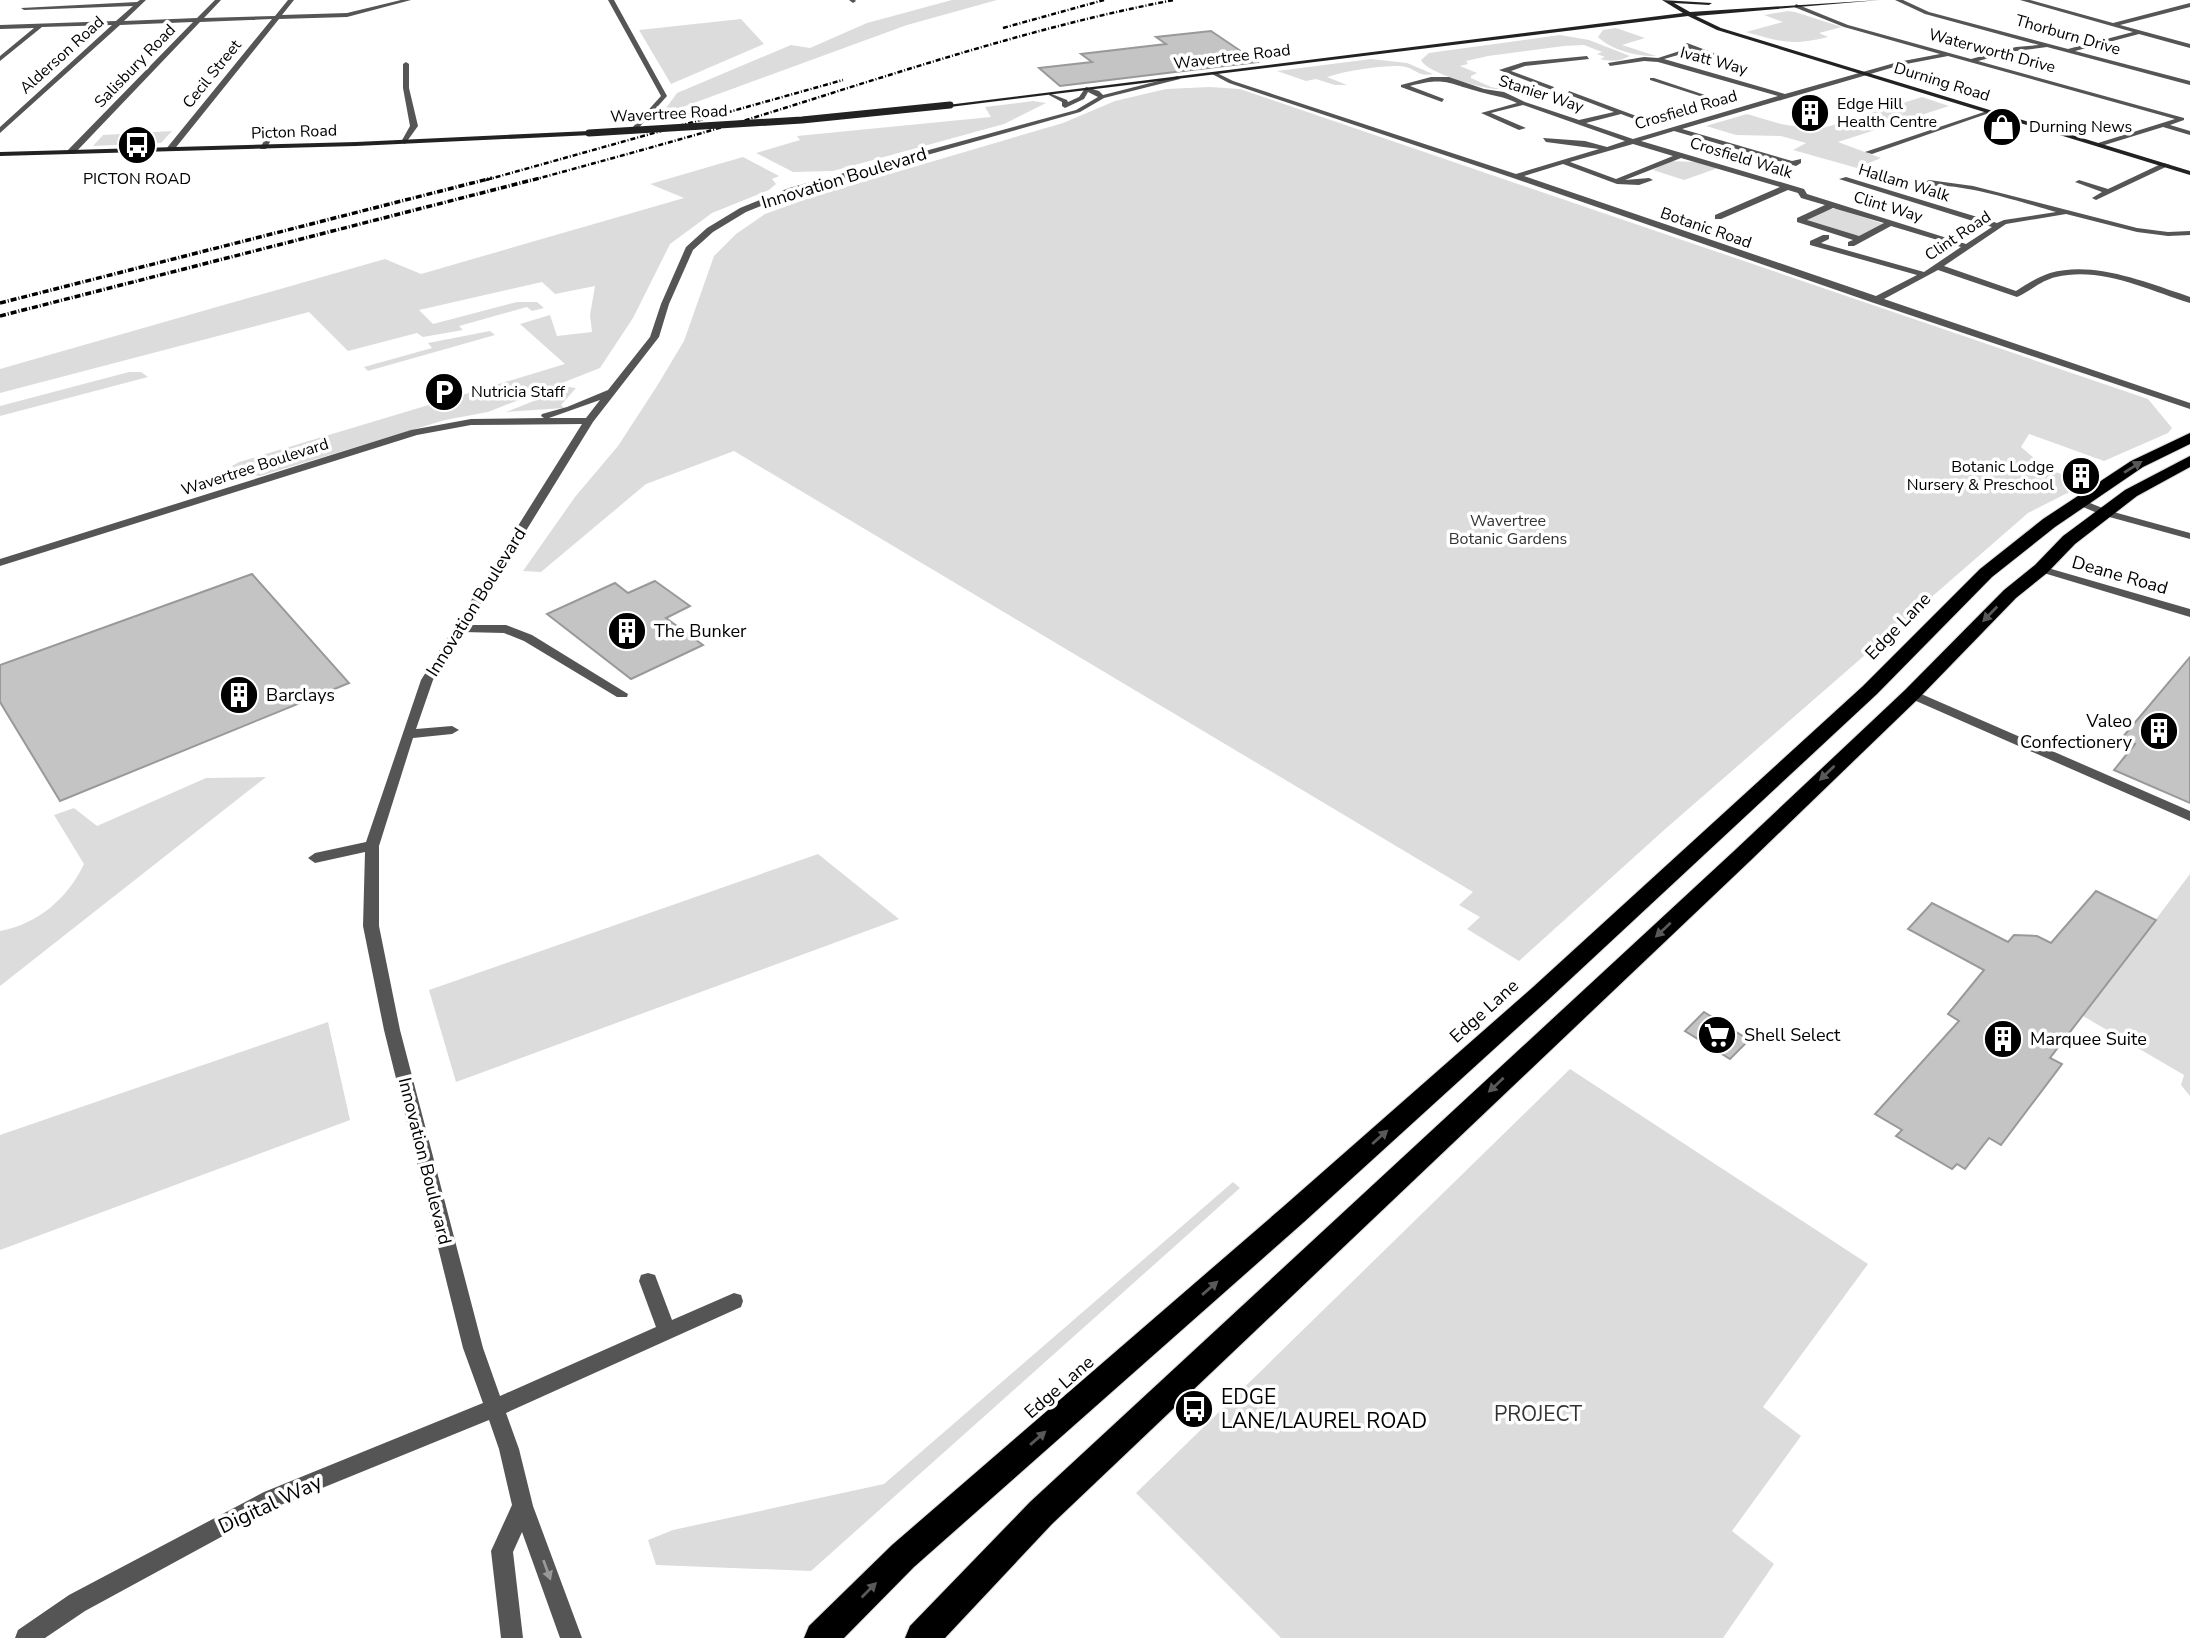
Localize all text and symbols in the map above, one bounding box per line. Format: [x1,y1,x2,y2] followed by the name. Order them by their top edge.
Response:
[2013,9,2123,61] street label: Thorburn Drive
[15,11,109,99] street label: Alderson Road
[89,19,181,113] street label: Salisbury Road
[1926,23,2058,79] street label: Waterworth Drive
[178,35,247,113] street label: Cecil Street
[1172,39,1292,75] street label: Wavertree Road
[1678,41,1751,81] street label: Ivatt Way
[1891,57,1993,107] street label: Durning Road
[1496,70,1587,118] street label: Stanier Way
[1632,85,1740,135] street label: Crosfield Road
[1789,92,1831,134] building icon: Edge Hill Health Centre
[1837,93,1937,133] place label: Edge Hill Health Centre
[610,100,728,128] street label: Wavertree Road
[1981,106,2023,148] shop icon: Durning News
[2029,116,2132,138] place label: Durning News
[251,120,337,144] street label: Picton Road
[116,124,158,166] bus stop icon: PICTON ROAD
[1687,132,1796,184] street label: Crosfield Walk
[759,141,929,215] street label: Innovation Boulevard
[1856,159,1953,208] street label: Hallam Walk
[83,168,191,190] place label: PICTON ROAD
[1851,186,1926,228] street label: Clint Way
[1657,202,1755,254] street label: Botanic Road
[1921,206,1995,266] street label: Clint Road
[423,371,465,413] parking icon: Nutricia Staff
[471,381,566,403] place label: Nutricia Staff
[179,433,331,501] street label: Wavertree Boulevard
[2060,455,2102,497] building icon: Botanic Lodge Nursery & Preschool
[1907,456,2054,496] place label: Botanic Lodge Nursery & Preschool
[2124,461,2143,474] one-way arrow
[1449,510,1567,550] park label: Wavertree Botanic Gardens
[420,523,532,681] street label: Innovation Boulevard
[2069,550,2171,600] street label: Deane Road
[1860,587,1936,665] street label: Edge Lane
[1982,605,1998,622] one-way arrow
[606,610,648,652] building icon: The Bunker
[654,619,747,643] place label: The Bunker
[218,674,260,716] building icon: Barclays
[266,683,335,707] place label: Barclays
[2020,709,2133,754] place label: Valeo Confectionery
[2138,710,2180,752] building icon: Valeo Confectionery
[1819,765,1836,781] one-way arrow
[1654,922,1672,938] one-way arrow
[1444,974,1524,1048] street label: Edge Lane
[1696,1014,1738,1056] supermarket icon: Shell Select
[1982,1018,2024,1060] building icon: Marquee Suite
[1744,1023,1841,1047] place label: Shell Select
[2030,1027,2147,1051] place label: Marquee Suite
[393,1075,457,1247] street label: Innovation Boulevard
[1488,1077,1505,1093] one-way arrow
[1371,1129,1389,1145] one-way arrow
[1201,1281,1218,1296] one-way arrow
[1019,1350,1099,1424] street label: Edge Lane
[1221,1383,1427,1435] place label: EDGE LANE/LAUREL ROAD
[1173,1388,1215,1430] bus stop icon: EDGE LANE/LAUREL ROAD
[1494,1400,1582,1428] park label: PROJECT
[1030,1430,1047,1446] one-way arrow
[214,1468,327,1540] street label: Digital Way
[541,1560,552,1581] one-way arrow
[861,1581,878,1598] one-way arrow

